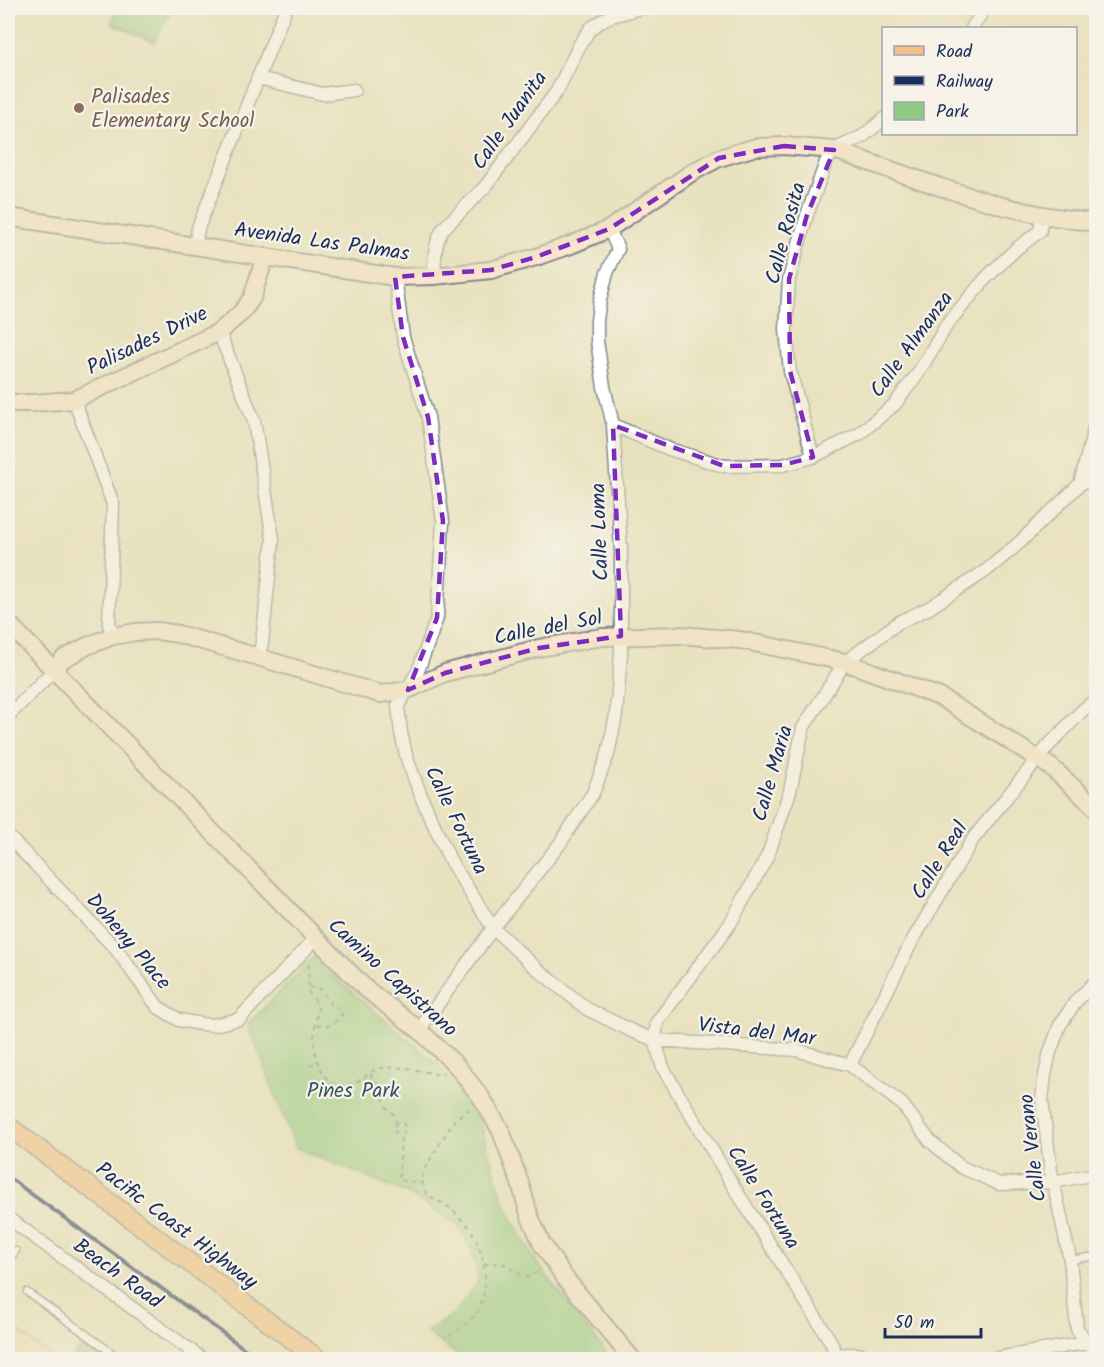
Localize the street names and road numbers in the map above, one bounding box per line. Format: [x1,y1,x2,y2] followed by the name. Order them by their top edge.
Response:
[464,64,557,177] street label: Calle Juanita
[757,179,816,288] street label: Calle Rosita
[232,214,412,271] street label: Avenida Las Palmas
[862,284,962,405] street label: Calle Almanza
[81,298,214,385] street label: Palisades Drive
[582,482,619,582] street label: Calle Loma
[491,602,605,655] street label: Calle del Sol
[744,721,803,825] street label: Calle Maria
[415,761,496,881] street label: Calle Fortuna
[903,815,977,907] street label: Calle Real
[77,886,179,998] street label: Doheny Place
[320,911,464,1046] street label: Camino Capistrano
[696,1009,819,1056] street label: Vista del Mar
[1010,1092,1056,1204] street label: Calle Verano
[718,1139,808,1256] street label: Calle Fortuna
[88,1154,264,1298] street label: Pacific Coast Highway
[65,1230,169,1318] street label: Beach Road

